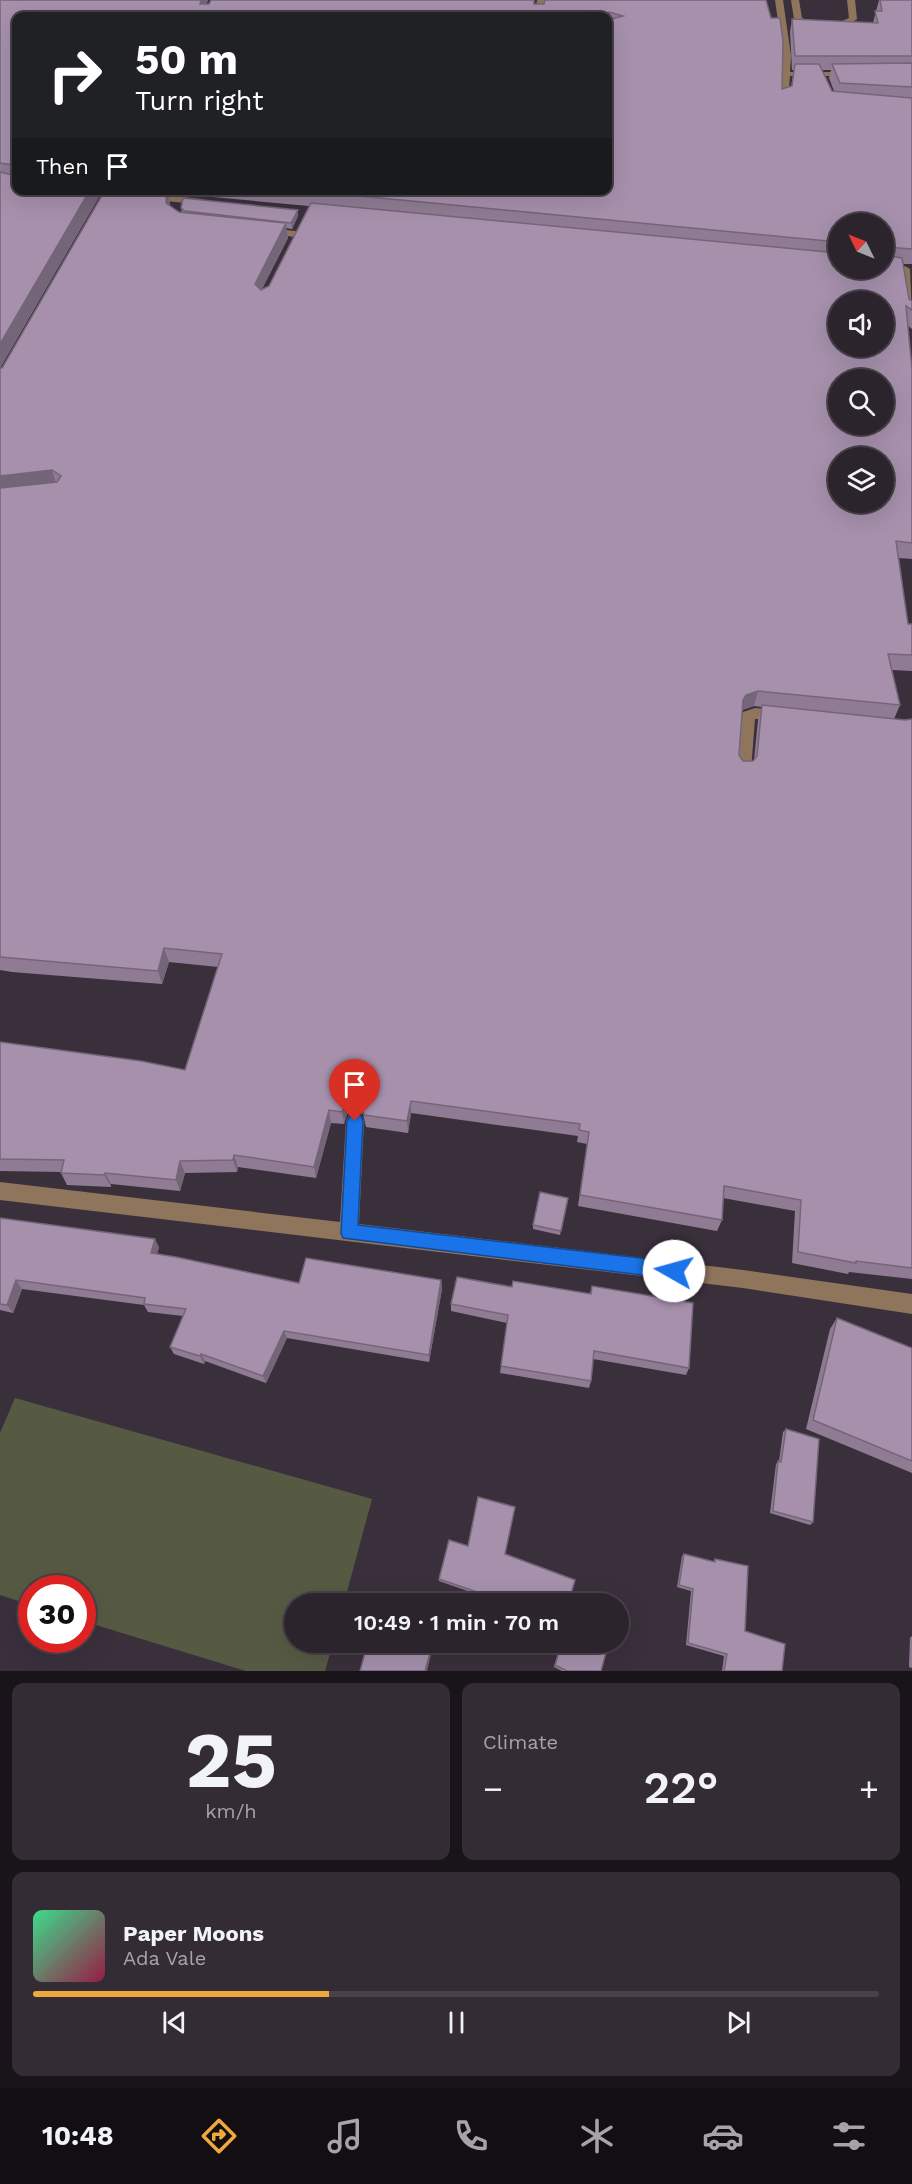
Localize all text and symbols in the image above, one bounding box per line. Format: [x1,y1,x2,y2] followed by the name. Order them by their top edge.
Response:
[135,35,238,84] text: 50 m
[36,36,114,114] icon: right
[135,85,264,117] text: Turn right
[101,150,134,183] icon: arrive
[36,154,89,179] text: Then
[828,213,894,279] north arrow
[828,213,894,513] map controls
[828,291,894,357] button: sound
[828,369,894,435] button: search
[828,447,894,513] button: layers
[329,1059,380,1121] pin
[338,1068,371,1101] icon: arrive
[642,1239,706,1303] position arrow
[18,1575,96,1653] speed limit sign: 30
[354,1610,559,1635] text: 10:49 · 1 min · 70 m
[185,1714,277,1806] text: 25
[483,1730,558,1754] text: Climate
[644,1761,718,1814] text: 22°
[483,1769,503,1808] text: −
[859,1769,879,1808] text: +
[205,1799,257,1823] text: km/h
[123,1921,264,1946] text: Paper Moons
[123,1946,206,1970] text: Ada Vale
[158,2006,191,2039] icon: previous
[440,2006,473,2039] icon: pause
[722,2006,755,2039] icon: next
[198,2115,240,2157] icon: directions
[324,2115,366,2157] icon: music
[450,2115,492,2157] icon: phone
[576,2115,618,2157] icon: climate
[702,2115,744,2157] icon: car
[828,2115,870,2157] icon: filters
[42,2120,114,2152] text: 10:48

